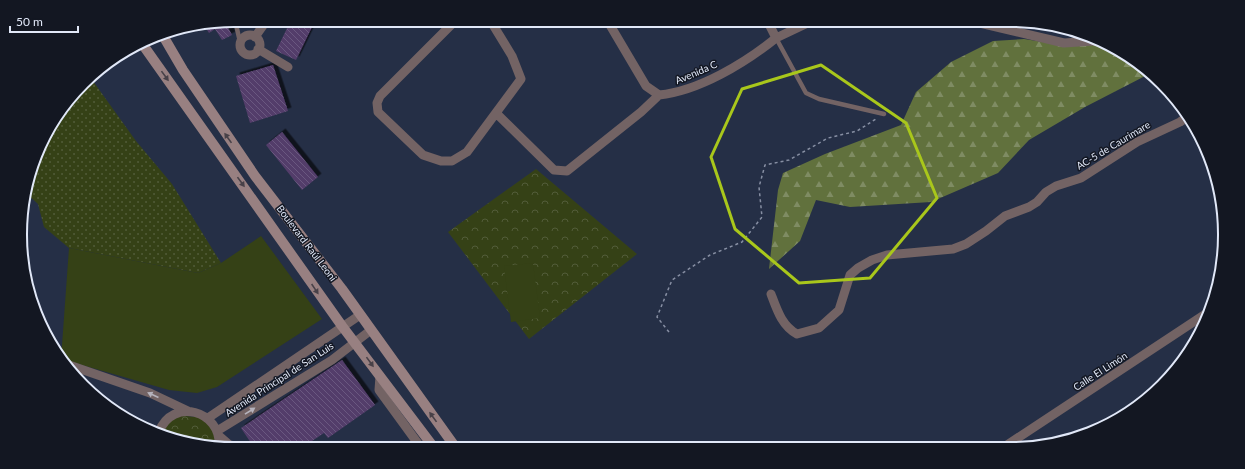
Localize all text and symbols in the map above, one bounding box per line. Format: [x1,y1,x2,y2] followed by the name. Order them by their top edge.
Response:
[10,8,78,34] scale bar
[16,14,43,29] text: 50 m
[673,58,719,86] street label: Avenida C
[161,71,169,82] one-way arrow
[1074,118,1152,172] street label: AC-5 de Caurimare
[224,132,232,143] one-way arrow
[237,177,245,187] one-way arrow
[274,203,340,283] street label: Boulevard Raúl Leoni
[311,284,319,294] one-way arrow
[222,339,336,419] street label: Avenida Principal de San Luis
[1071,349,1129,393] street label: Calle El Limón
[366,357,374,367] one-way arrow
[146,391,158,397] one-way arrow
[245,407,255,415] one-way arrow
[429,411,438,422] one-way arrow

